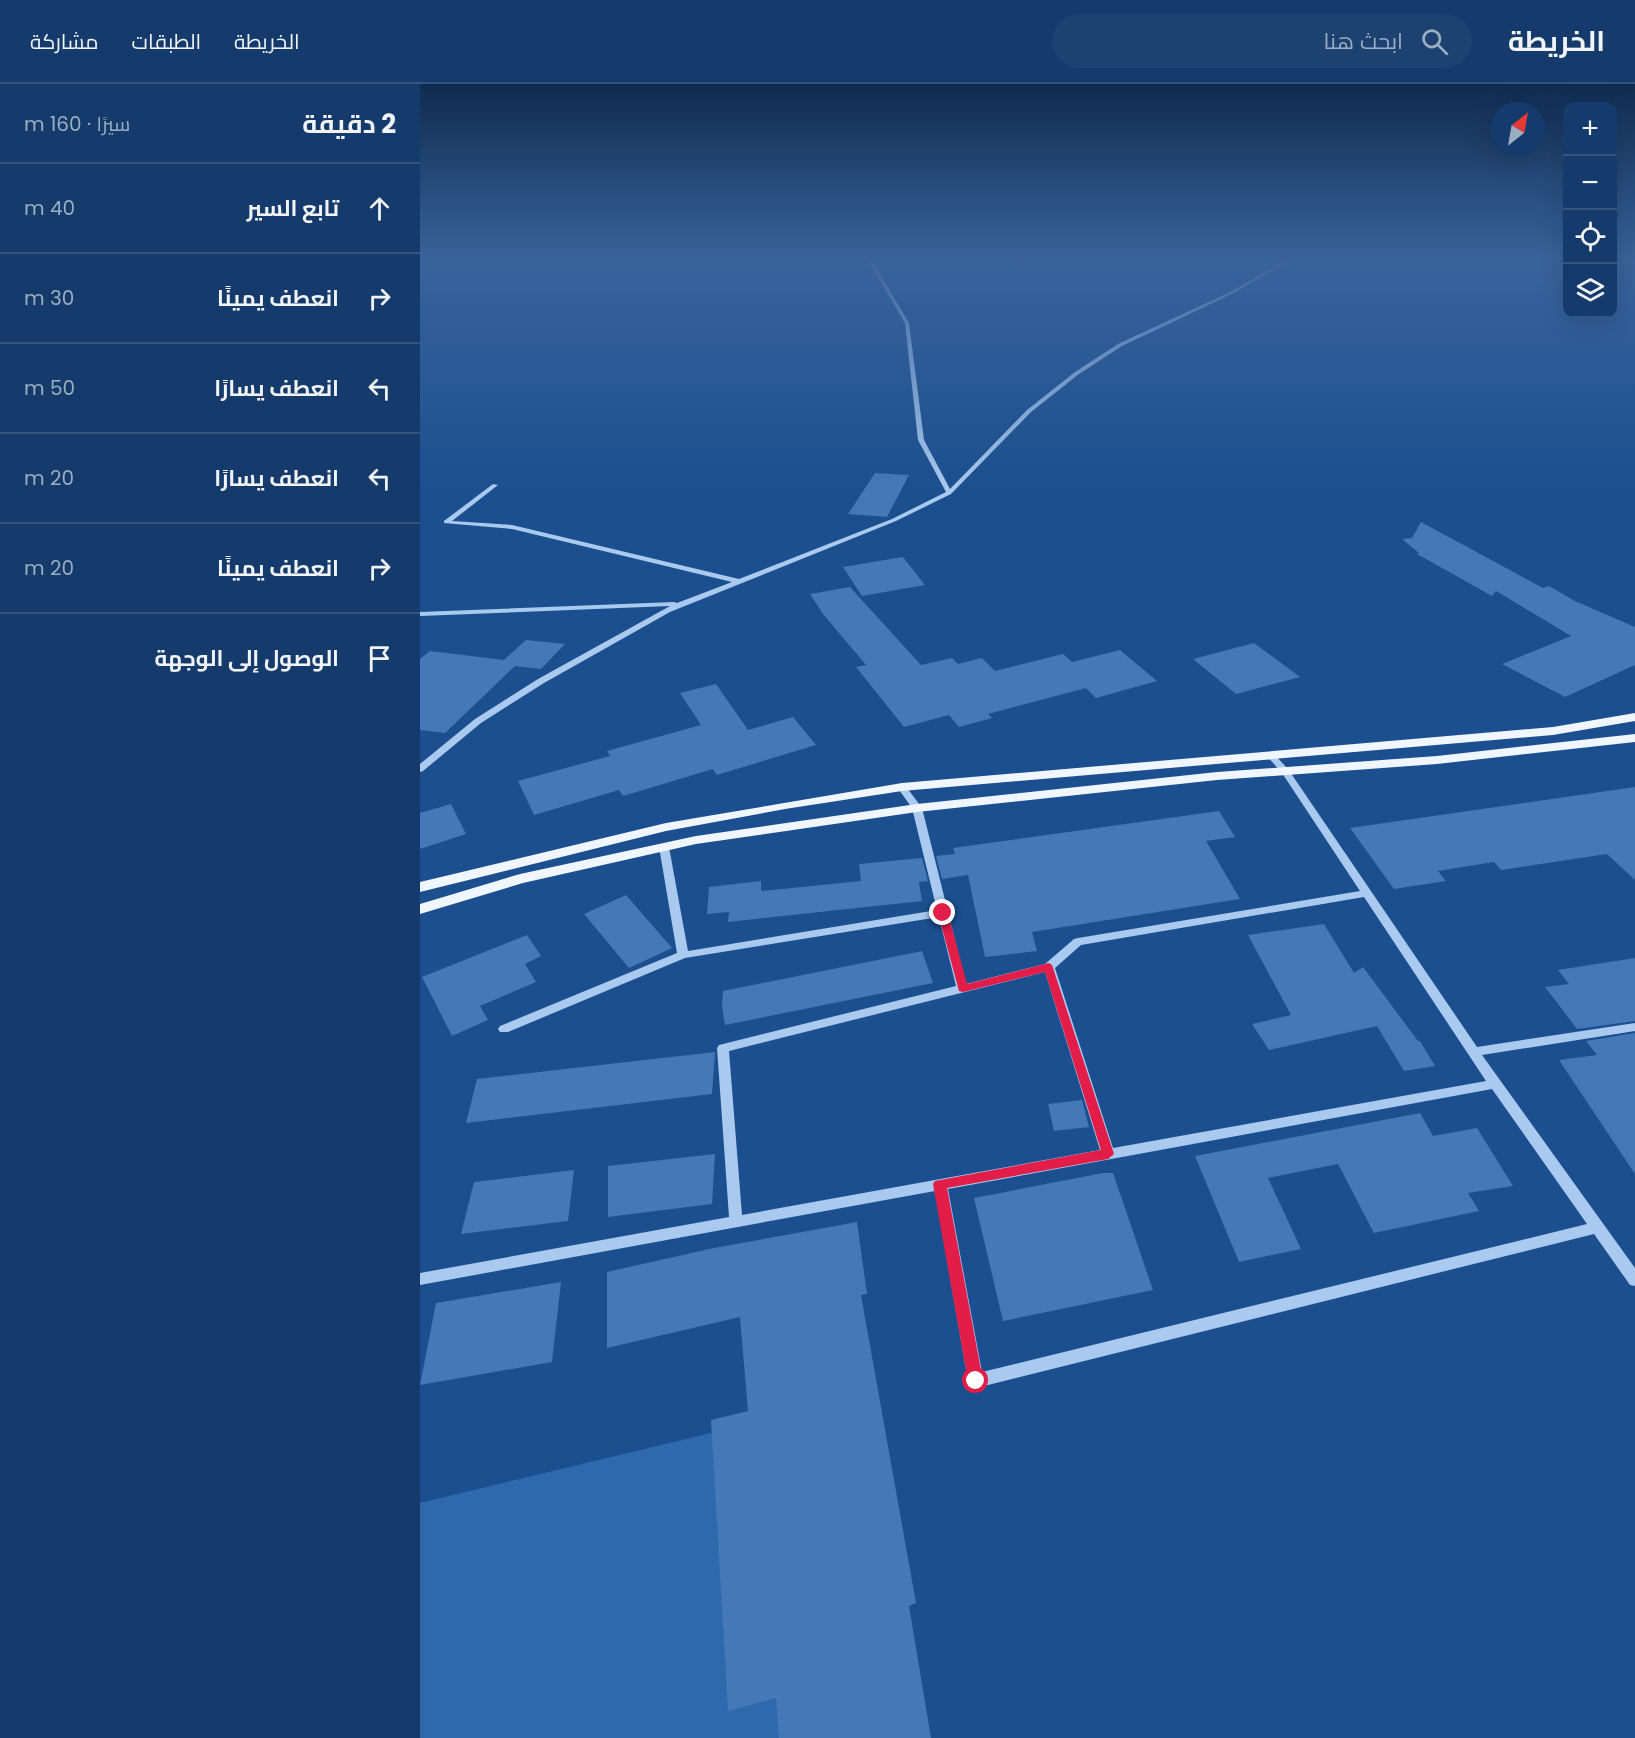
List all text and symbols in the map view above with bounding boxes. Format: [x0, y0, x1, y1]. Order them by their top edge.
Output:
search box [1052, 14, 1472, 68]
text: الخريطة [1508, 22, 1605, 61]
icon: search [1418, 25, 1451, 58]
text: ابحث هنا [1324, 26, 1403, 57]
text: مشاركة [30, 27, 99, 56]
text: الطبقات [132, 27, 201, 56]
text: الخريطة [234, 27, 300, 56]
north arrow [1491, 102, 1545, 156]
map controls [1563, 102, 1617, 318]
button: + [1563, 102, 1617, 156]
text: 2 دقيقة [302, 106, 396, 142]
text: سيرًا · 160 m [24, 110, 130, 138]
button: − [1563, 156, 1617, 210]
icon: ahead [363, 192, 396, 225]
text: تابع السير [247, 193, 339, 224]
text: 40 m [24, 194, 75, 222]
button: locate [1563, 210, 1617, 264]
button: layers [1563, 264, 1617, 318]
icon: right [363, 282, 396, 315]
text: انعطف يمينًا [217, 283, 339, 314]
text: 30 m [24, 284, 74, 312]
icon: left [363, 372, 396, 405]
text: انعطف يسارًا [214, 373, 339, 404]
text: 50 m [24, 374, 75, 402]
icon: left [363, 462, 396, 495]
text: انعطف يسارًا [214, 463, 339, 494]
text: 20 m [24, 464, 74, 492]
icon: right [363, 552, 396, 585]
text: انعطف يمينًا [217, 553, 339, 584]
text: 20 m [24, 554, 74, 582]
icon: arrive [363, 642, 396, 675]
text: الوصول إلى الوجهة [154, 643, 339, 674]
route end [929, 899, 955, 925]
route start [962, 1367, 988, 1393]

